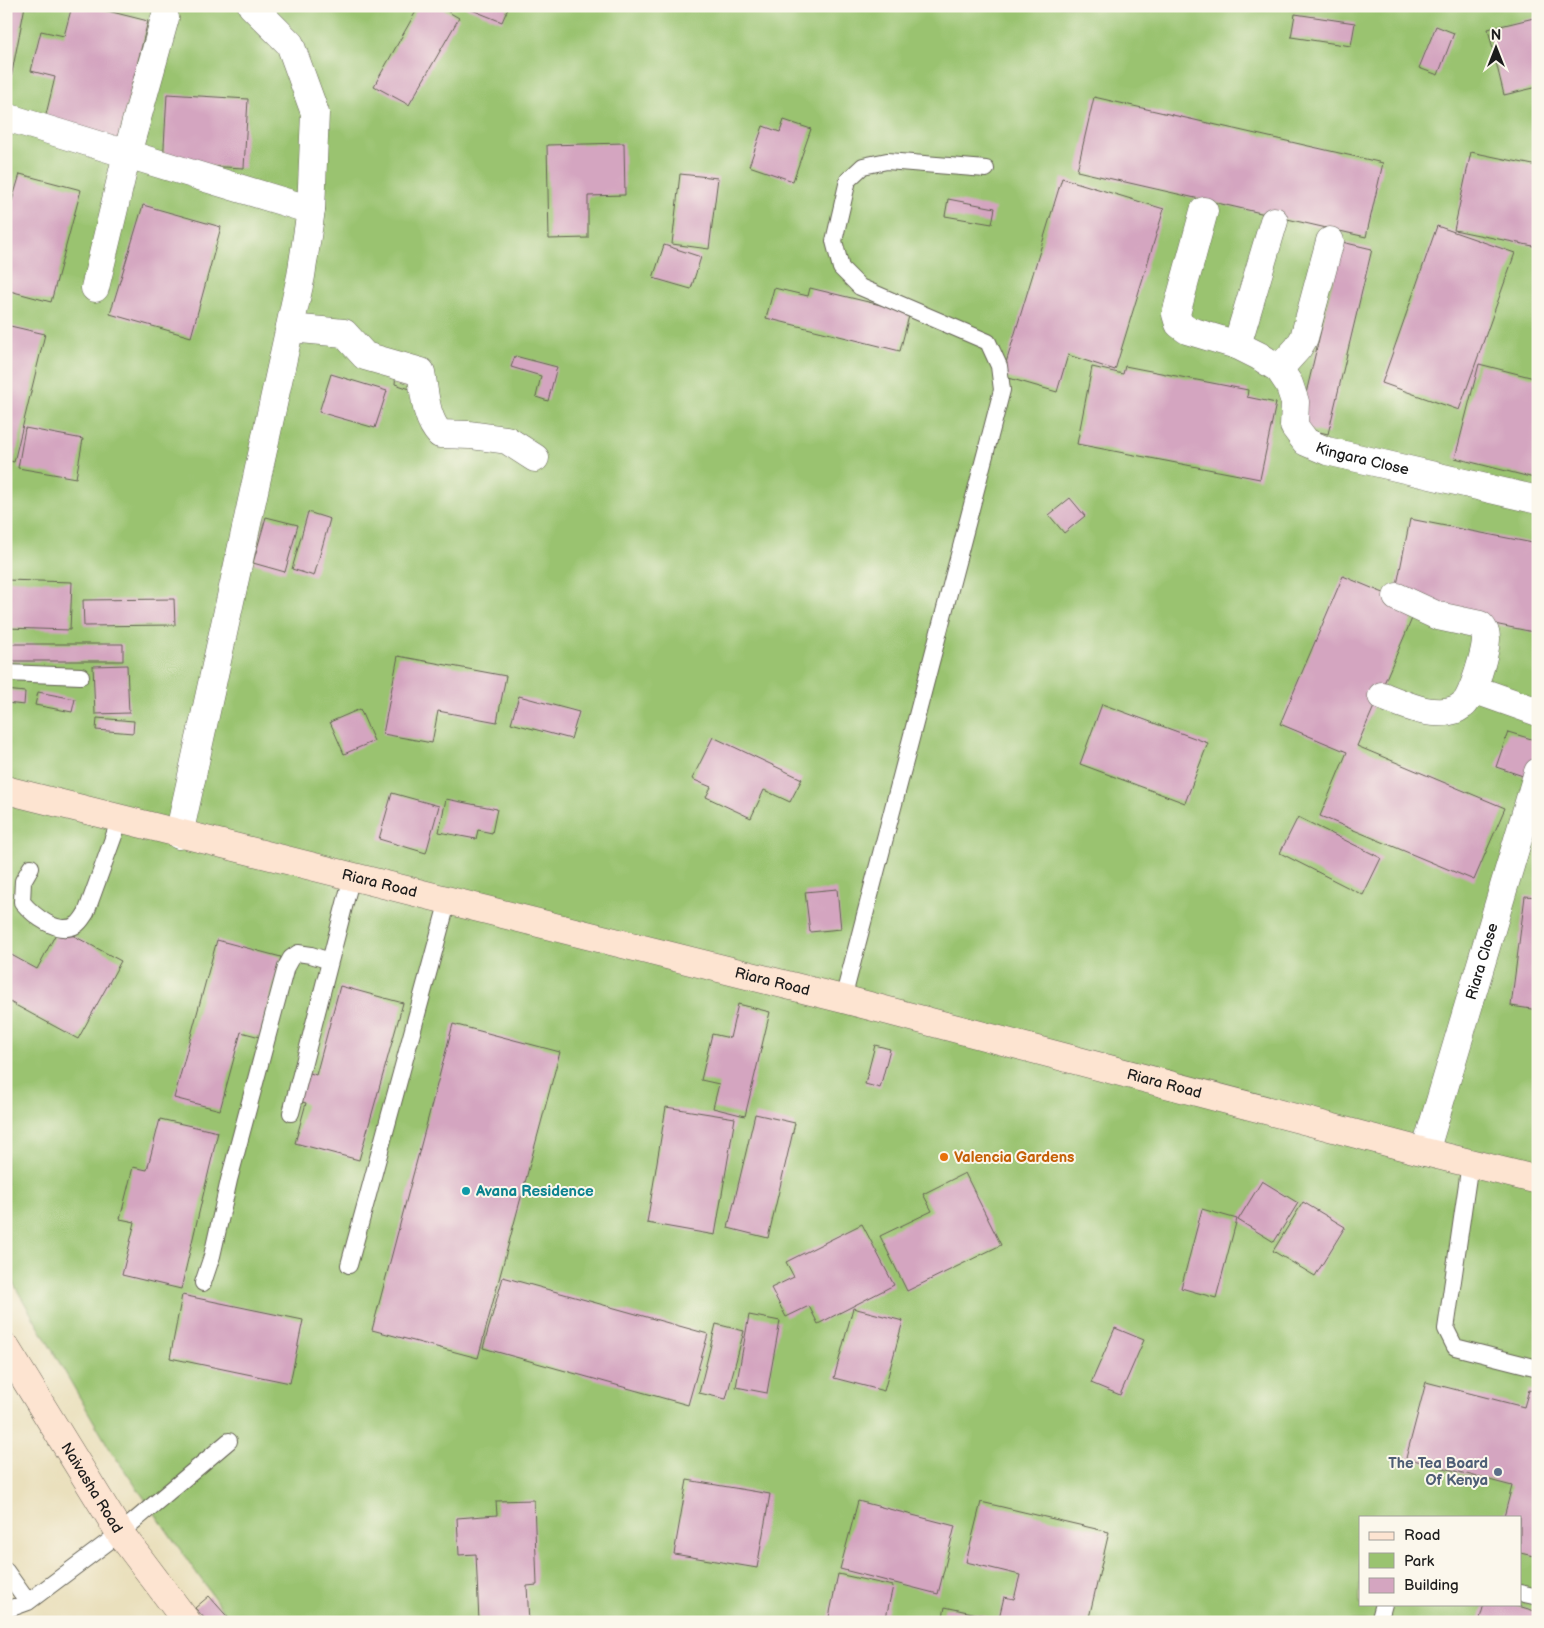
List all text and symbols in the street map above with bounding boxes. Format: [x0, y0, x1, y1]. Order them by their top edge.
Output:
north arrow [1472, 22, 1522, 72]
text: N [1491, 27, 1501, 44]
street label: Kingara Close [1313, 438, 1411, 480]
street label: Riara Road [340, 865, 419, 902]
street label: Riara Close [1462, 921, 1503, 1002]
street label: Riara Road [733, 963, 812, 1000]
street label: Riara Road [1125, 1065, 1204, 1103]
place label: Valencia Gardens [954, 1148, 1074, 1167]
marker: Valencia Gardens [938, 1151, 950, 1163]
place label: Avana Residence [475, 1182, 594, 1201]
marker: Avana Residence [460, 1185, 472, 1197]
street label: Naivasha Road [57, 1439, 127, 1537]
place label: The Tea Board Of Kenya [1388, 1454, 1488, 1490]
marker: The Tea Board Of Kenya [1492, 1466, 1504, 1478]
legend [1359, 1516, 1522, 1606]
text: Road [1404, 1526, 1440, 1545]
text: Park [1404, 1552, 1435, 1571]
text: Building [1404, 1576, 1459, 1595]

